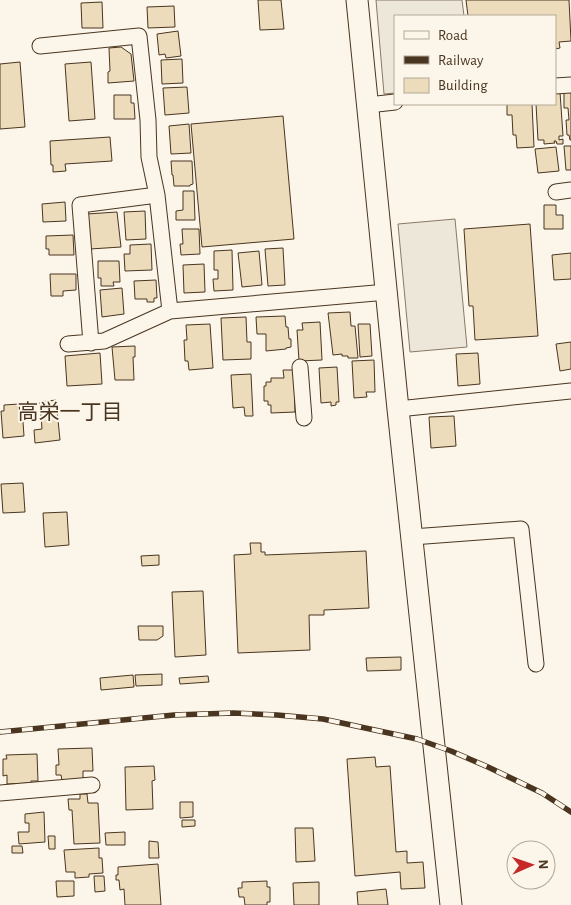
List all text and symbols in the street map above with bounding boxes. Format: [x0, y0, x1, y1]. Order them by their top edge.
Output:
legend [394, 15, 556, 105]
text: Road [438, 28, 468, 43]
text: Railway [438, 53, 484, 68]
text: Building [438, 78, 488, 93]
district label: 高栄一丁目 [18, 401, 123, 423]
north arrow [506, 840, 556, 890]
text: N [536, 859, 550, 870]

